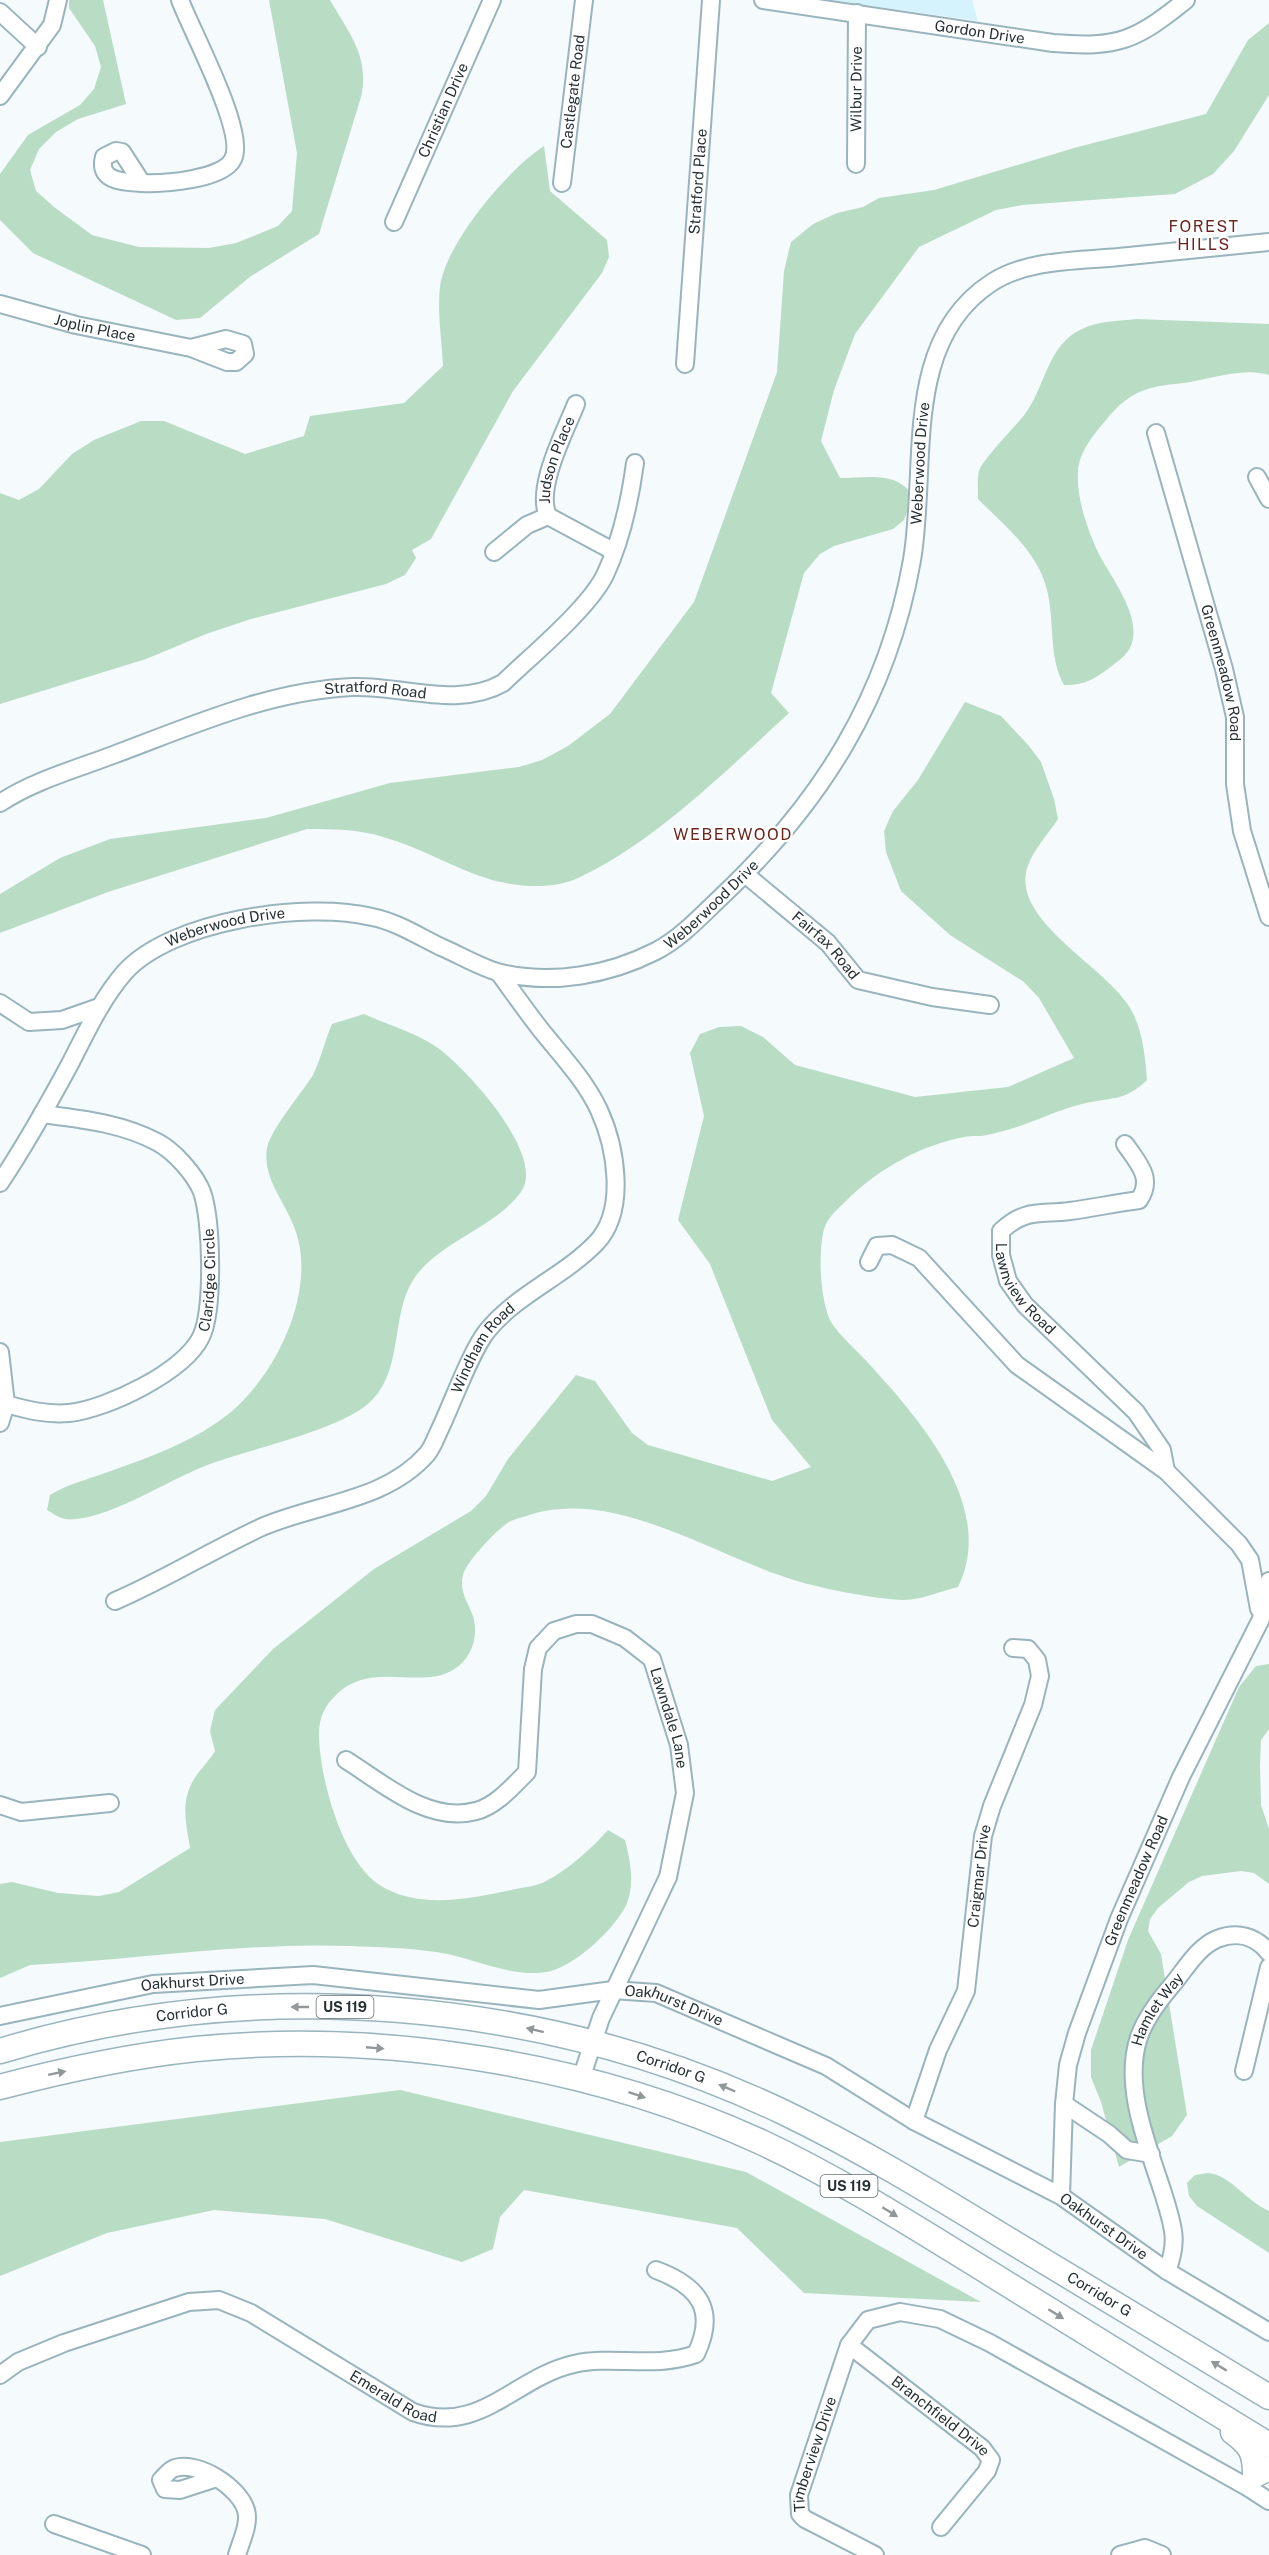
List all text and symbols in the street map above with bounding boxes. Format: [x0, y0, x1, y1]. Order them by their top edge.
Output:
street label: Gordon Drive [933, 17, 1026, 47]
street label: Castlegate Road [557, 34, 588, 150]
street label: Wilbur Drive [847, 46, 865, 132]
street label: Christian Drive [414, 60, 471, 160]
street label: Stratford Place [685, 128, 710, 235]
district label: FOREST HILLS [1168, 217, 1240, 254]
street label: Joplin Place [52, 310, 137, 345]
street label: Weberwood Drive [907, 401, 933, 525]
street label: Judson Place [536, 414, 578, 504]
street label: Greenmeadow Road [1198, 602, 1244, 741]
street label: Stratford Road [323, 678, 427, 702]
district label: WEBERWOOD [673, 825, 793, 844]
street label: Weberwood Drive [661, 856, 762, 952]
street label: Weberwood Drive [163, 904, 286, 950]
street label: Fairfax Road [789, 908, 863, 983]
street label: Claridge Circle [195, 1228, 218, 1334]
street label: Lawnview Road [992, 1243, 1059, 1338]
street label: Windham Road [448, 1299, 518, 1396]
street label: Lawndale Lane [647, 1665, 691, 1769]
street label: Greenmeadow Road [1101, 1813, 1171, 1948]
street label: Craigmar Drive [964, 1822, 994, 1928]
street label: Hamlet Way [1128, 1969, 1186, 2048]
street label: Oakhurst Drive [139, 1970, 245, 1994]
street label: Oakhurst Drive [624, 1982, 726, 2029]
road number: US 119 [316, 1996, 374, 2018]
street label: Corridor G [155, 2000, 228, 2025]
one-way arrow [290, 2002, 309, 2012]
one-way arrow [526, 2025, 544, 2035]
one-way arrow [366, 2043, 385, 2053]
street label: Corridor G [634, 2047, 708, 2086]
one-way arrow [47, 2068, 66, 2077]
one-way arrow [718, 2083, 736, 2093]
one-way arrow [628, 2091, 646, 2100]
road number: US 119 [820, 2175, 878, 2197]
street label: Oakhurst Drive [1057, 2189, 1151, 2263]
one-way arrow [882, 2206, 898, 2217]
street label: Corridor G [1064, 2268, 1135, 2320]
one-way arrow [1048, 2308, 1064, 2319]
one-way arrow [1211, 2361, 1227, 2372]
street label: Emerald Road [347, 2367, 438, 2425]
street label: Branchfield Drive [888, 2372, 994, 2459]
street label: Timberview Drive [789, 2394, 839, 2512]

